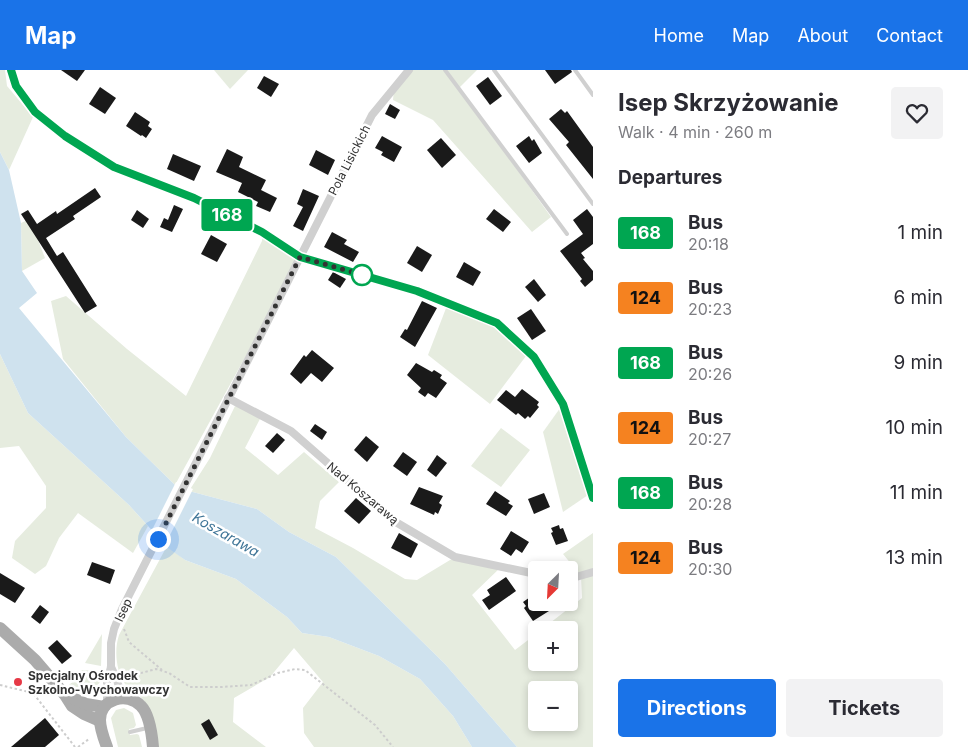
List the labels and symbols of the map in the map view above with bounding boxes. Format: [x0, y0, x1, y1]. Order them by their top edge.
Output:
street label: Pola Lisickich [325, 122, 373, 198]
line badge: 168 [198, 199, 256, 231]
unlabelled marker [351, 264, 373, 286]
street label: Nad Koszarawą [324, 459, 402, 527]
water label: Koszarawa [190, 508, 263, 560]
your location [146, 527, 171, 552]
north arrow [528, 561, 578, 611]
street label: Isep [111, 596, 135, 624]
place label: Specjalny Ośrodek Szkolno-Wychowawczy [28, 668, 170, 697]
marker: Specjalny Ośrodek Szkolno-Wychowawczy [12, 676, 24, 688]

